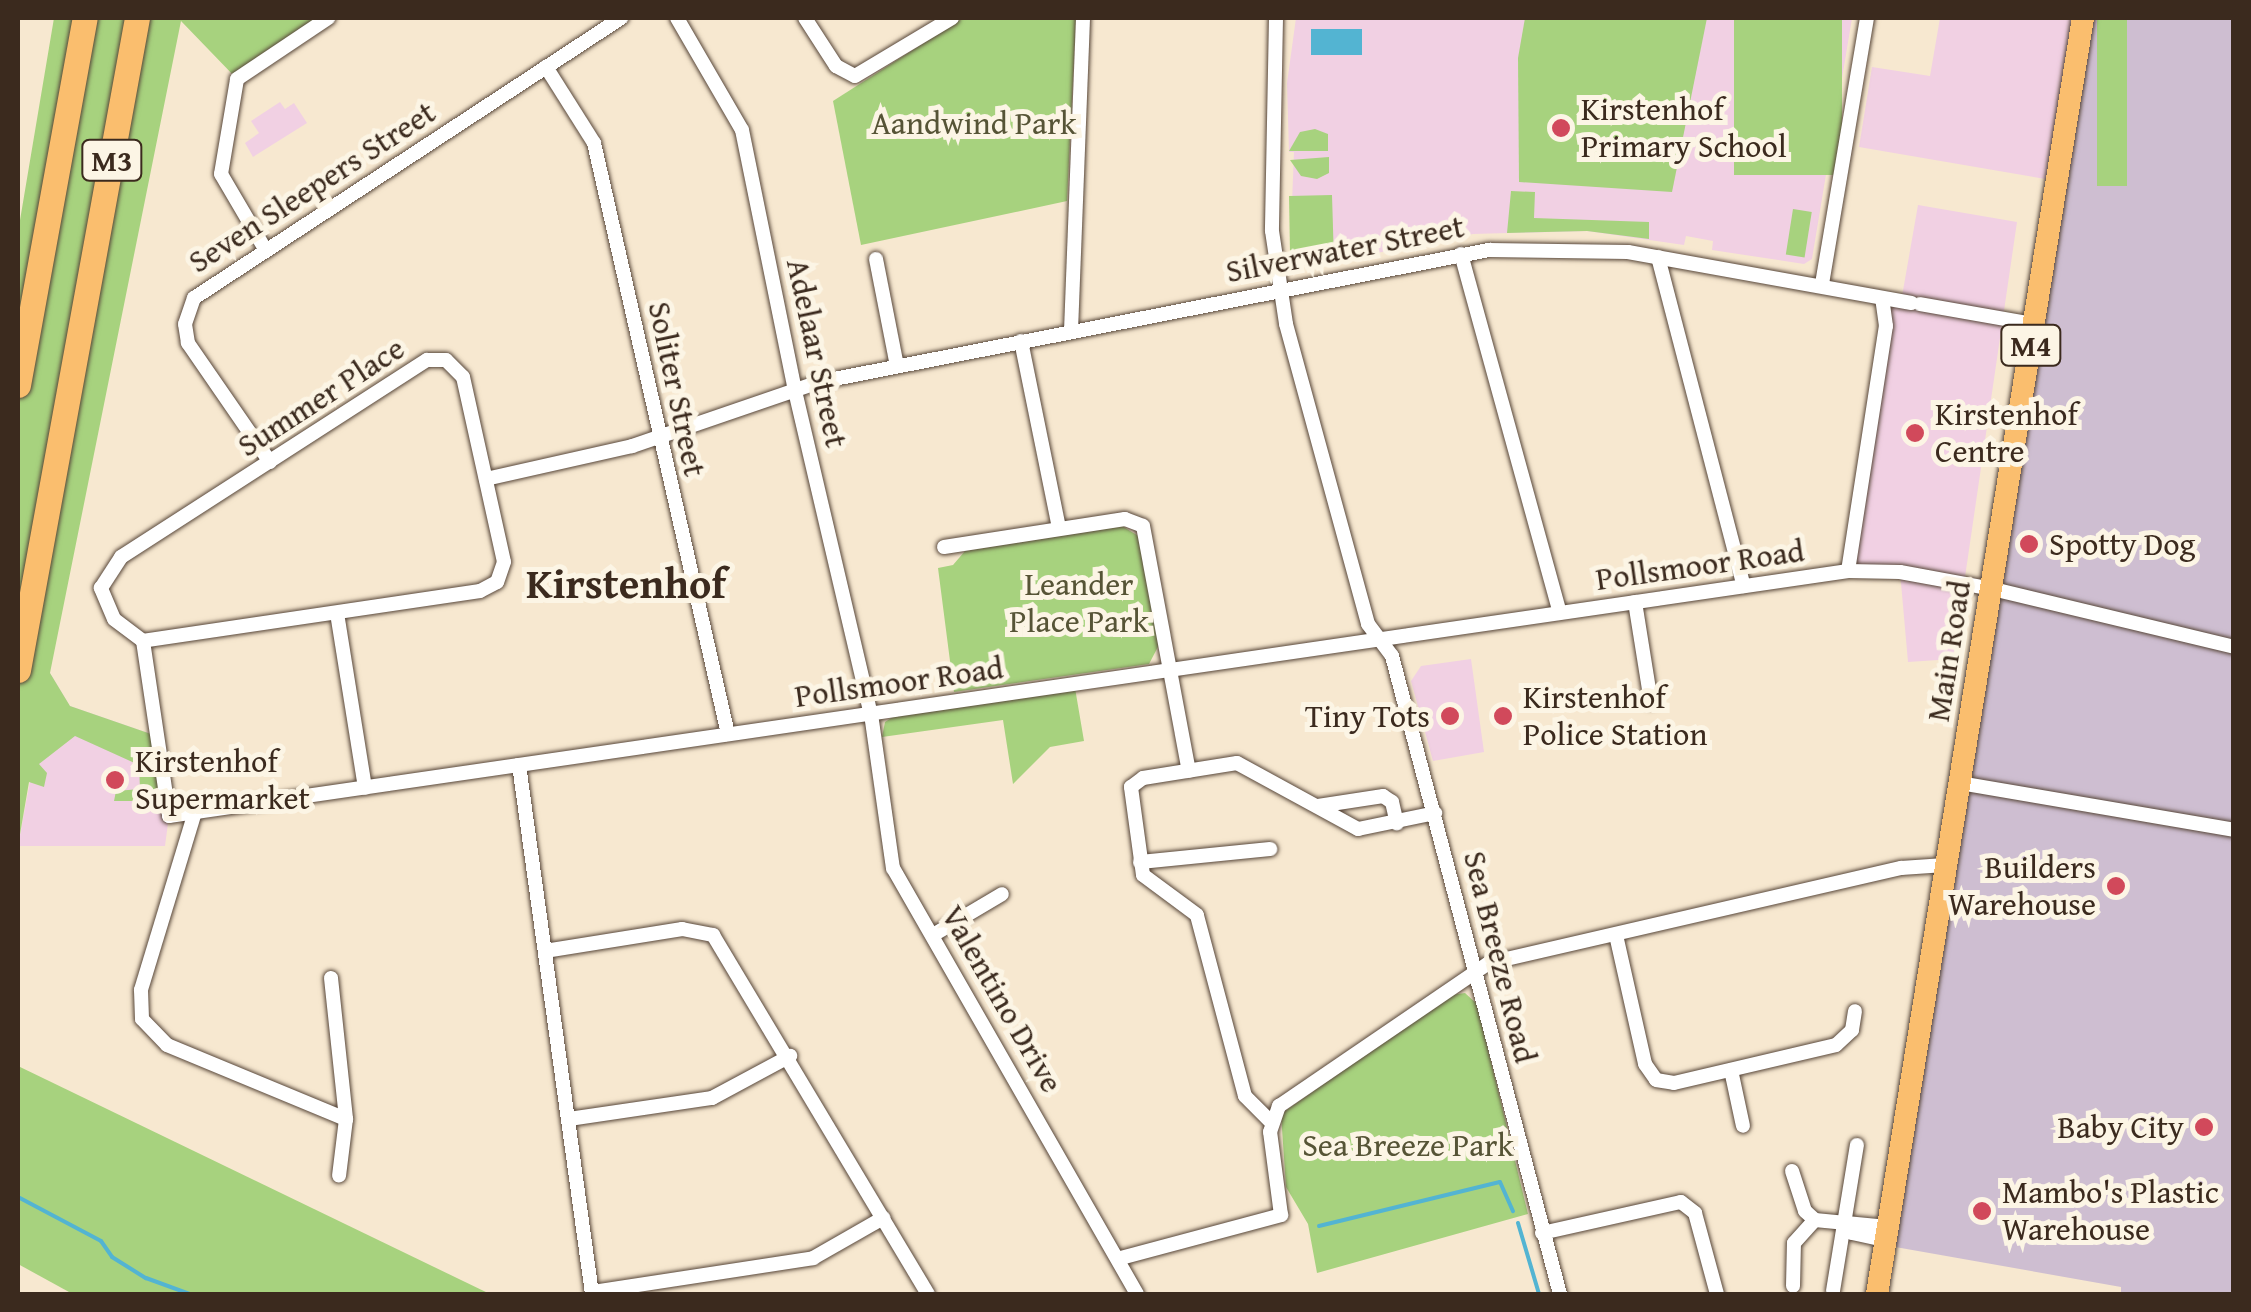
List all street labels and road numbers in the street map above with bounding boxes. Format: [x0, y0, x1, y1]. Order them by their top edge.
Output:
street label: Seven Sleepers Street [181, 93, 443, 281]
road number: M3 [80, 135, 144, 185]
street label: Silverwater Street [1223, 207, 1467, 291]
street label: Adelaar Street [778, 255, 856, 451]
street label: Soliter Street [640, 298, 714, 480]
road number: M4 [1998, 320, 2064, 370]
street label: Summer Place [230, 329, 412, 465]
street label: Pollsmoor Road [1593, 531, 1807, 599]
street label: Main Road [1919, 578, 1979, 724]
street label: Pollsmoor Road [792, 648, 1006, 716]
street label: Sea Breeze Road [1455, 847, 1545, 1067]
street label: Valentino Drive [933, 899, 1071, 1099]

